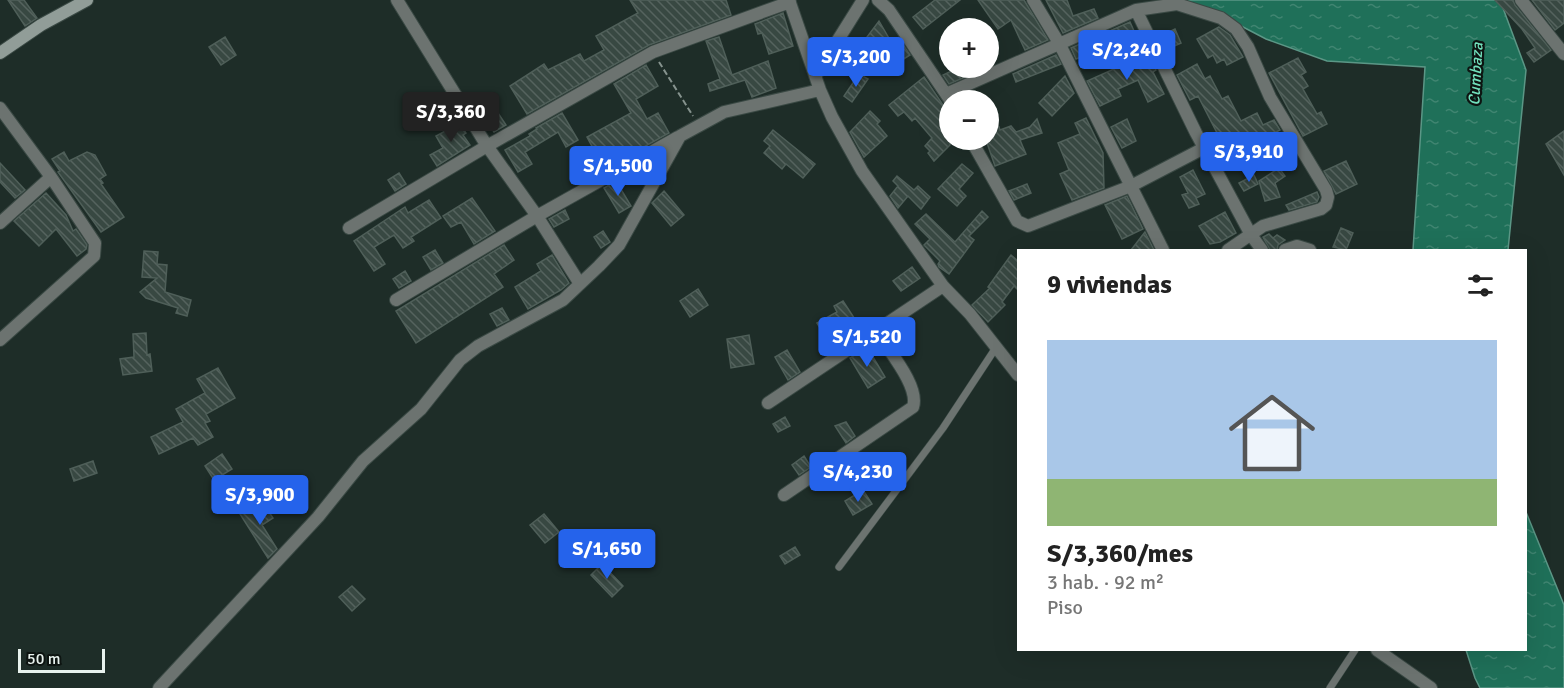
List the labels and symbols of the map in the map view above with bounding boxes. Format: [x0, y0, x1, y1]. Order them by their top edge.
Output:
pin: S/2,240 [1072, 30, 1182, 81]
pin: S/3,200 [801, 37, 911, 88]
water label: Cumbaza [1464, 41, 1488, 106]
pin: S/3,360 [396, 92, 506, 143]
pin: S/3,910 [1194, 132, 1304, 183]
pin: S/1,500 [563, 146, 673, 197]
pin: S/1,520 [812, 317, 922, 368]
pin: S/4,230 [803, 452, 913, 503]
pin: S/3,900 [205, 475, 315, 526]
pin: S/1,650 [552, 529, 662, 580]
scale bar [18, 646, 105, 674]

